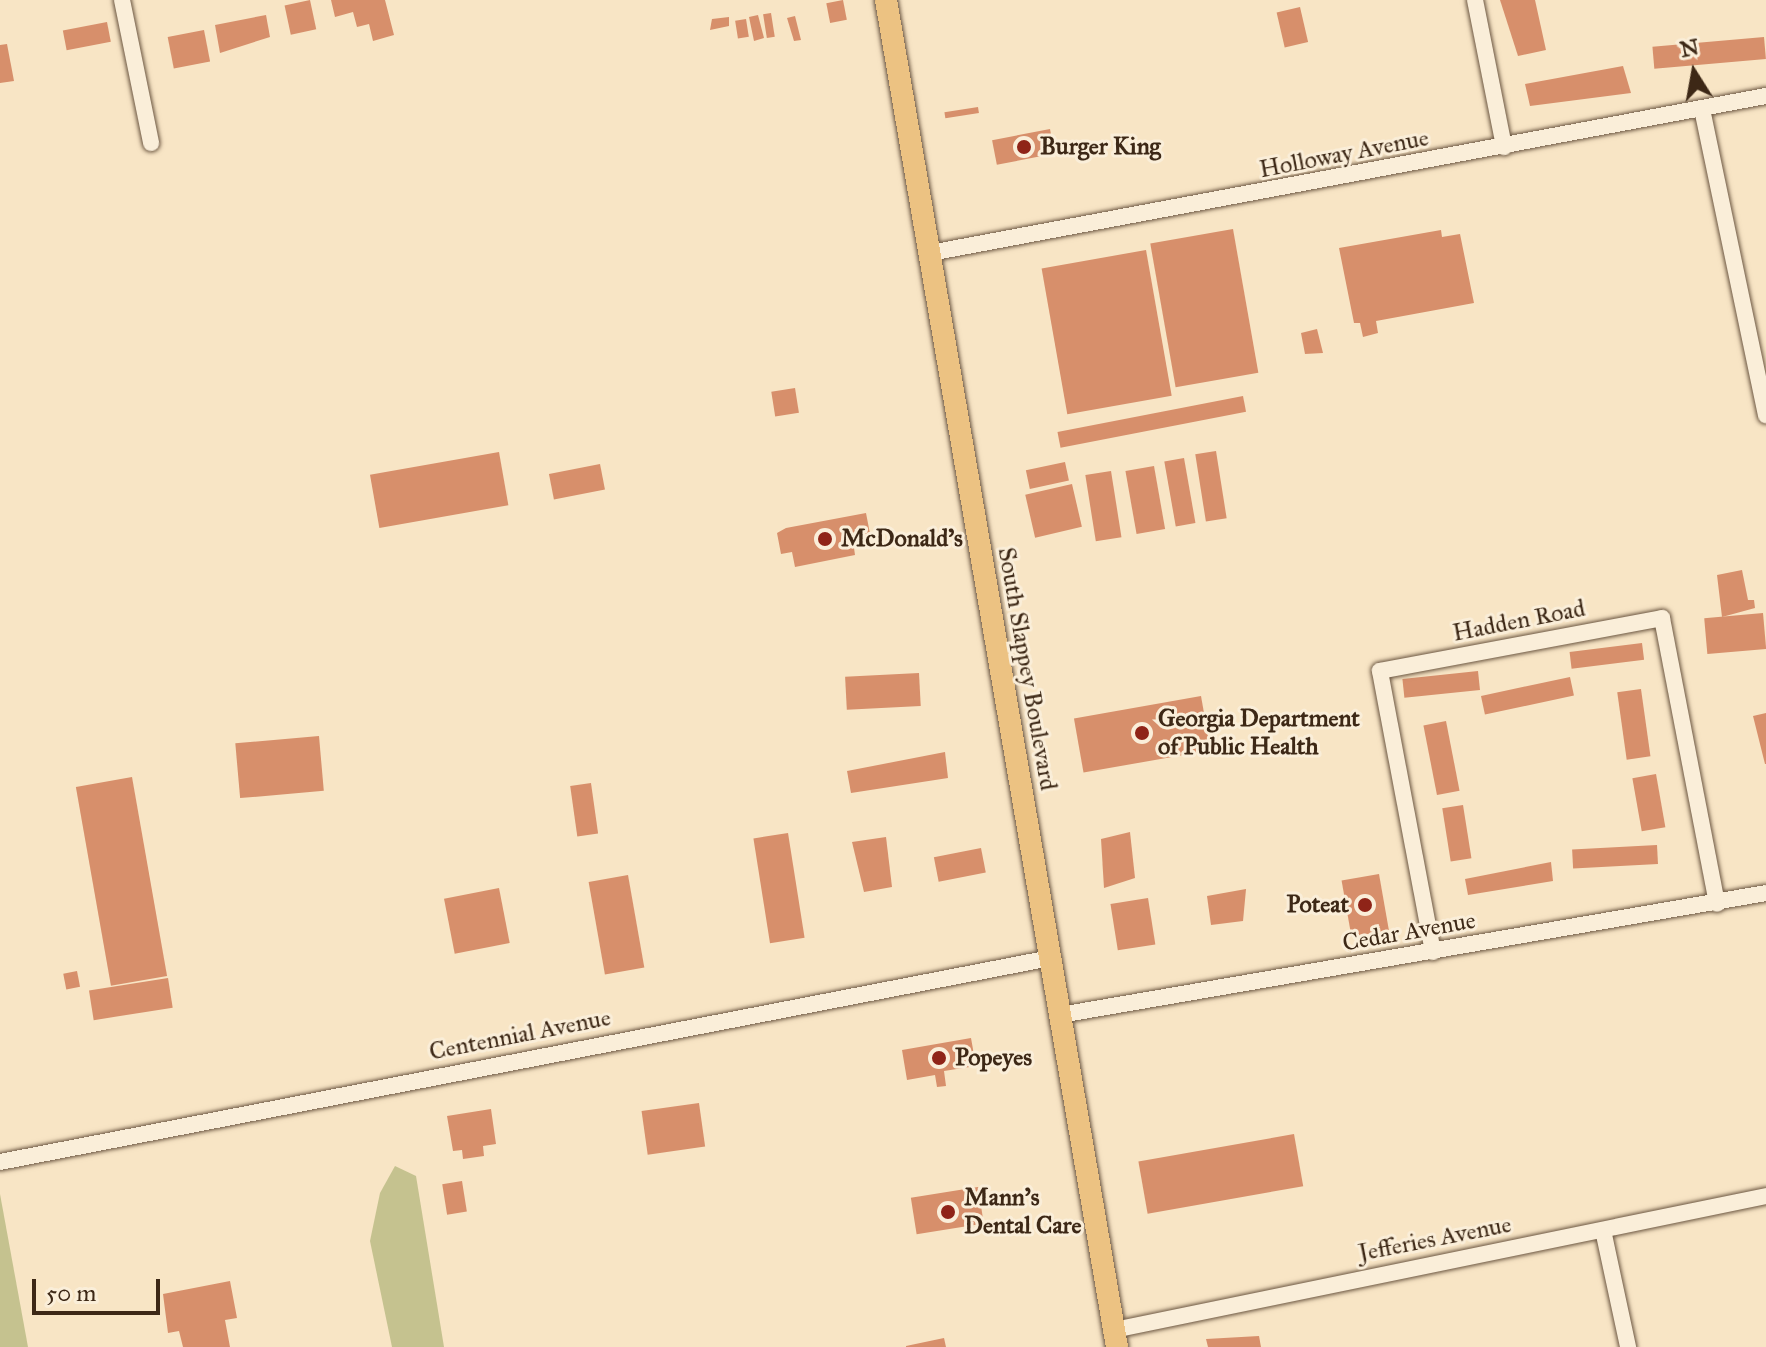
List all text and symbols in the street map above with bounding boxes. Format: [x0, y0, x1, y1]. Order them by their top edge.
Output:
north arrow [1654, 32, 1734, 112]
text: N [1678, 33, 1701, 63]
street label: Holloway Avenue [1257, 123, 1431, 185]
place label: Burger King [1040, 133, 1161, 161]
marker: Burger King [1015, 138, 1033, 156]
place label: McDonald's [841, 525, 963, 553]
marker: McDonald's [816, 530, 834, 548]
street label: South Slappey Boulevard [991, 545, 1063, 793]
street label: Hadden Road [1450, 594, 1588, 648]
place label: Georgia Department of Public Health [1158, 705, 1360, 761]
marker: Georgia Department of Public Health [1133, 724, 1151, 742]
place label: Poteat [1286, 891, 1349, 919]
marker: Poteat [1356, 896, 1374, 914]
street label: Cedar Avenue [1340, 906, 1478, 958]
street label: Centennial Avenue [427, 1003, 613, 1067]
place label: Popeyes [955, 1044, 1032, 1072]
marker: Popeyes [930, 1049, 948, 1067]
place label: Mann's Dental Care [964, 1184, 1081, 1240]
marker: Mann's Dental Care [939, 1203, 957, 1221]
street label: Jefferies Avenue [1356, 1210, 1514, 1268]
scale bar [36, 1263, 164, 1313]
text: 50 m [46, 1278, 96, 1308]

